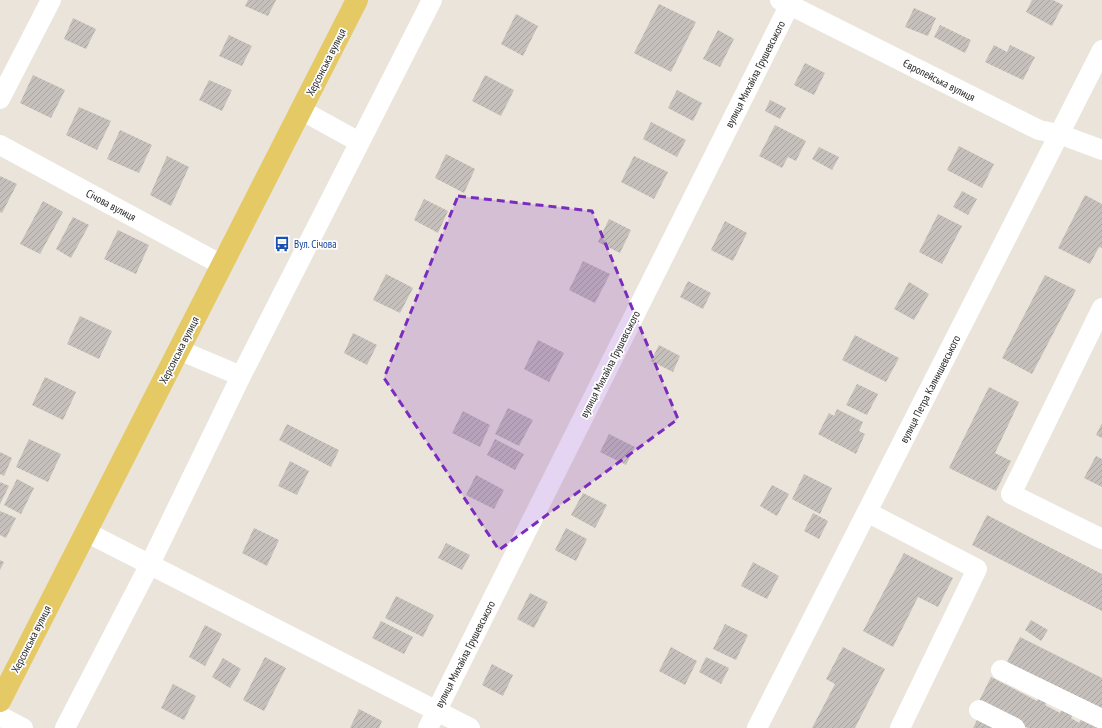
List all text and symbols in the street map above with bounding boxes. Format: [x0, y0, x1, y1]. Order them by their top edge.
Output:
street label: вулиця Михайла Грушевського [722, 18, 788, 130]
street label: Херсонська вулиця [303, 26, 349, 98]
street label: Європейська вулиця [901, 56, 977, 104]
street label: Січова вулиця [84, 186, 138, 224]
bus stop icon: Вул. Січова [273, 235, 291, 253]
place label: Вул. Січова [294, 237, 337, 251]
street label: вулиця Михайла Грушевського [577, 308, 643, 420]
street label: Херсонська вулиця [156, 314, 202, 386]
street label: вулиця Петра Калнишевського [897, 333, 963, 445]
street label: вулиця Михайла Грушевського [432, 598, 498, 710]
street label: Херсонська вулиця [8, 603, 54, 675]

